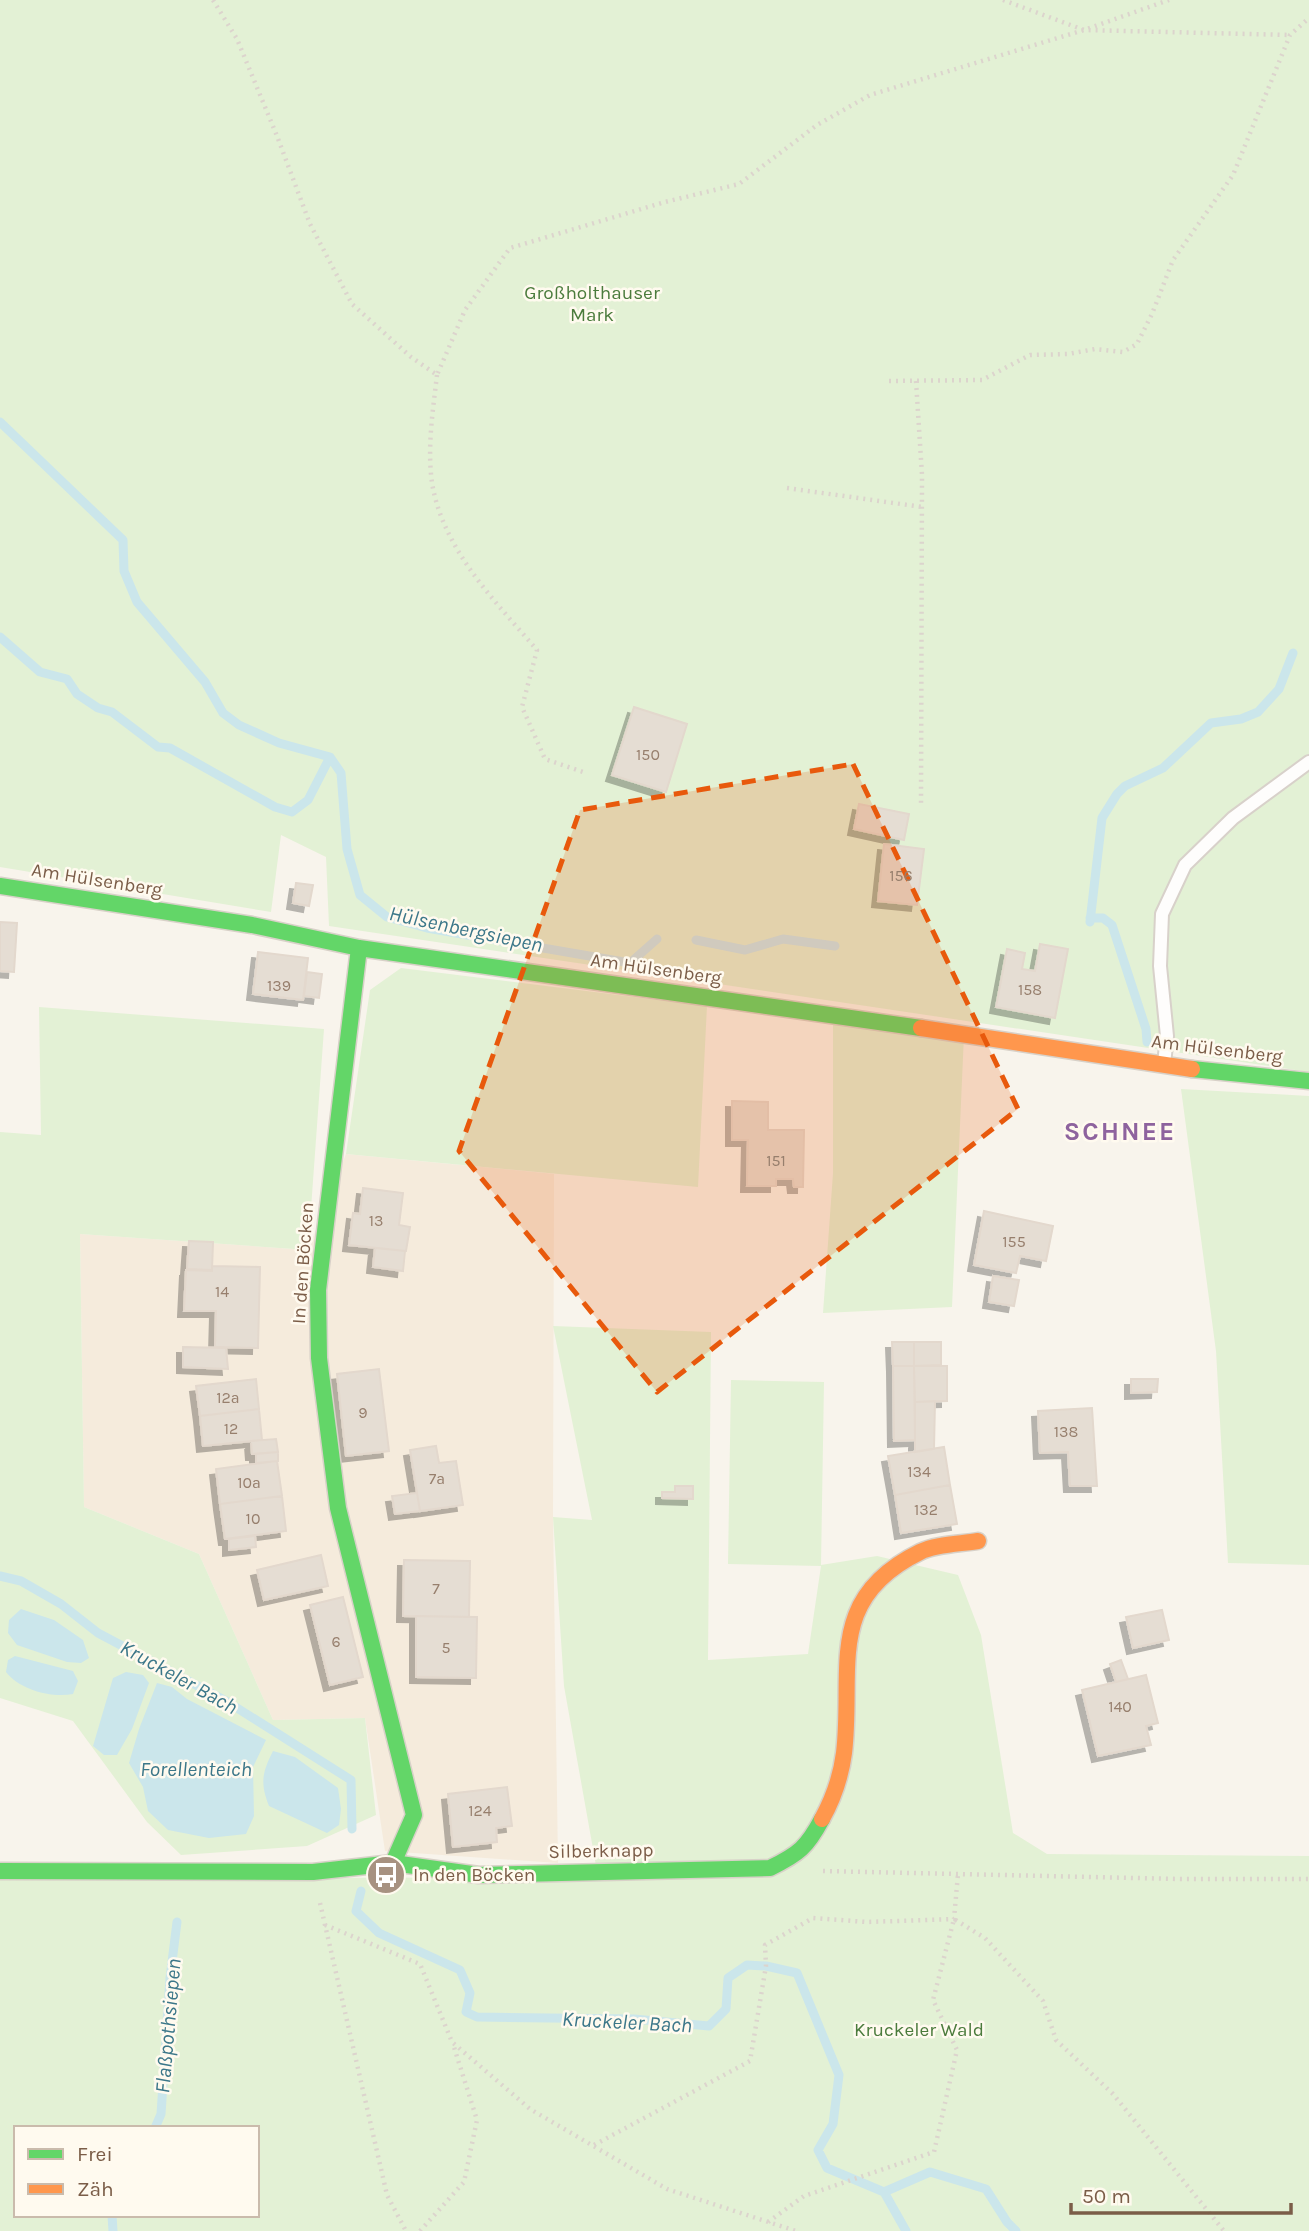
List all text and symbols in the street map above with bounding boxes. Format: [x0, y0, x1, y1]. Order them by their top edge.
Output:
park label: Großholthauser Mark [524, 282, 660, 326]
house number: 150 [636, 745, 660, 764]
street label: Am Hülsenberg [30, 859, 164, 901]
house number: 156 [889, 866, 913, 885]
water label: Hülsenbergsiepen [387, 901, 545, 957]
street label: Am Hülsenberg [589, 949, 723, 989]
house number: 139 [267, 976, 291, 995]
house number: 158 [1018, 980, 1042, 999]
street label: Am Hülsenberg [1150, 1030, 1284, 1068]
district label: SCHNEE [1064, 1116, 1176, 1147]
house number: 151 [766, 1151, 786, 1170]
street label: In den Böcken [288, 1201, 318, 1325]
house number: 13 [369, 1211, 383, 1230]
house number: 155 [1002, 1232, 1026, 1251]
house number: 14 [215, 1282, 229, 1301]
house number: 12a [216, 1388, 240, 1407]
house number: 9 [358, 1403, 368, 1422]
house number: 12 [224, 1419, 238, 1438]
house number: 138 [1054, 1422, 1078, 1441]
house number: 134 [907, 1462, 931, 1481]
house number: 7a [429, 1469, 445, 1488]
house number: 10a [237, 1473, 261, 1492]
house number: 132 [914, 1500, 938, 1519]
house number: 10 [246, 1509, 260, 1528]
house number: 7 [432, 1579, 440, 1598]
house number: 6 [331, 1632, 341, 1651]
water label: Kruckeler Bach [116, 1635, 242, 1719]
house number: 5 [441, 1638, 451, 1657]
house number: 140 [1108, 1697, 1132, 1716]
water label: Forellenteich [140, 1757, 252, 1781]
house number: 124 [468, 1801, 492, 1820]
street label: Silberknapp [548, 1839, 654, 1863]
bus stop icon: In den Böcken [365, 1854, 407, 1896]
place label: In den Böcken [413, 1864, 535, 1886]
water label: Flaßpothsiepen [150, 1958, 186, 2094]
water label: Kruckeler Bach [561, 2007, 693, 2037]
park label: Kruckeler Wald [854, 2019, 984, 2041]
legend [14, 2126, 259, 2217]
text: Frei [77, 2142, 113, 2166]
scale bar [1071, 2172, 1292, 2216]
text: Zäh [77, 2177, 114, 2201]
text: 50 m [1082, 2184, 1131, 2208]

